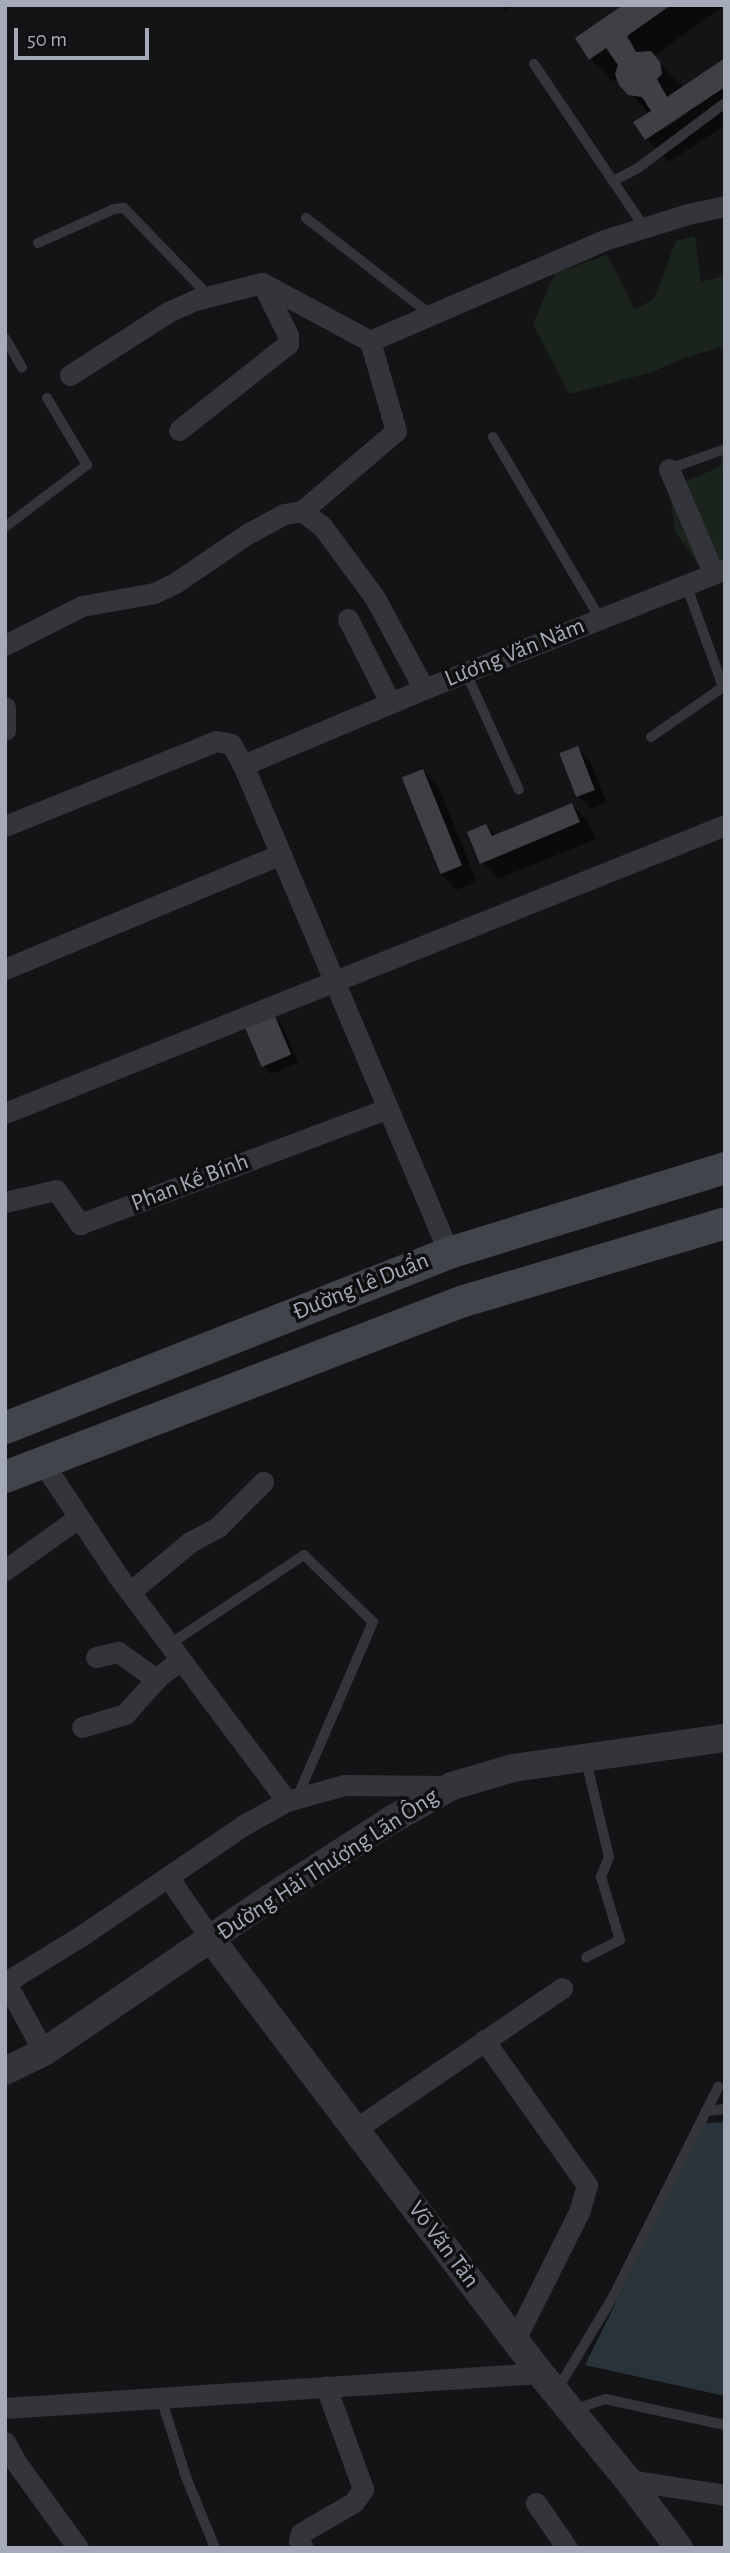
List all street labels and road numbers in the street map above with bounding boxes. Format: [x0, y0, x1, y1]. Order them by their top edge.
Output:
street label: Lương Văn Năm [441, 612, 589, 694]
street label: Phan Kế Bính [127, 1147, 253, 1219]
street label: Đường Lê Duẩn [289, 1247, 433, 1327]
street label: Đường Hải Thượng Lãn Ông [212, 1783, 444, 1947]
street label: Võ Văn Tần [401, 2196, 485, 2294]

